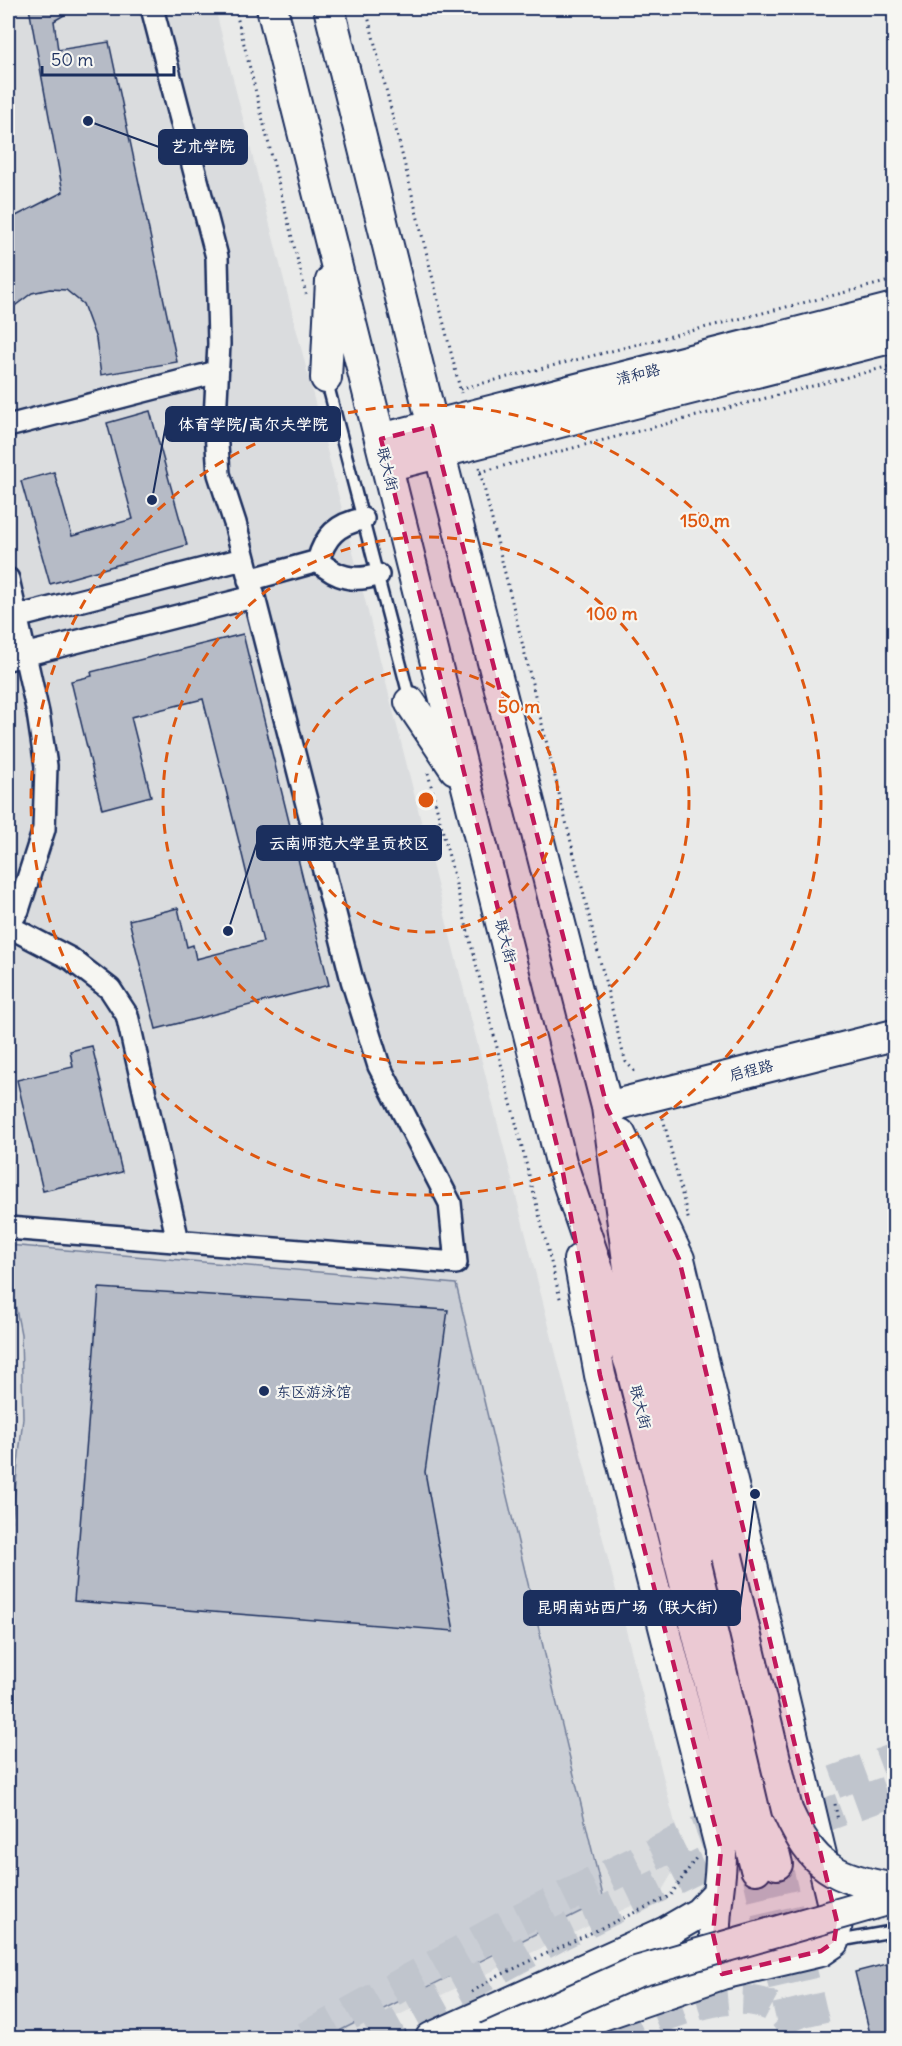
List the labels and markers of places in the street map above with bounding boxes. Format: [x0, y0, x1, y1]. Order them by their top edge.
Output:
callout: 艺术学院 [159, 130, 247, 164]
callout: 体育学院/高尔夫学院 [166, 407, 340, 441]
centre of rings [416, 790, 436, 810]
callout: 云南师范大学呈贡校区 [257, 826, 441, 860]
place label: 东区游泳馆 [276, 1382, 351, 1401]
marker: 东区游泳馆 [257, 1384, 271, 1398]
callout: 昆明南站西广场（联大街） [524, 1591, 740, 1625]

